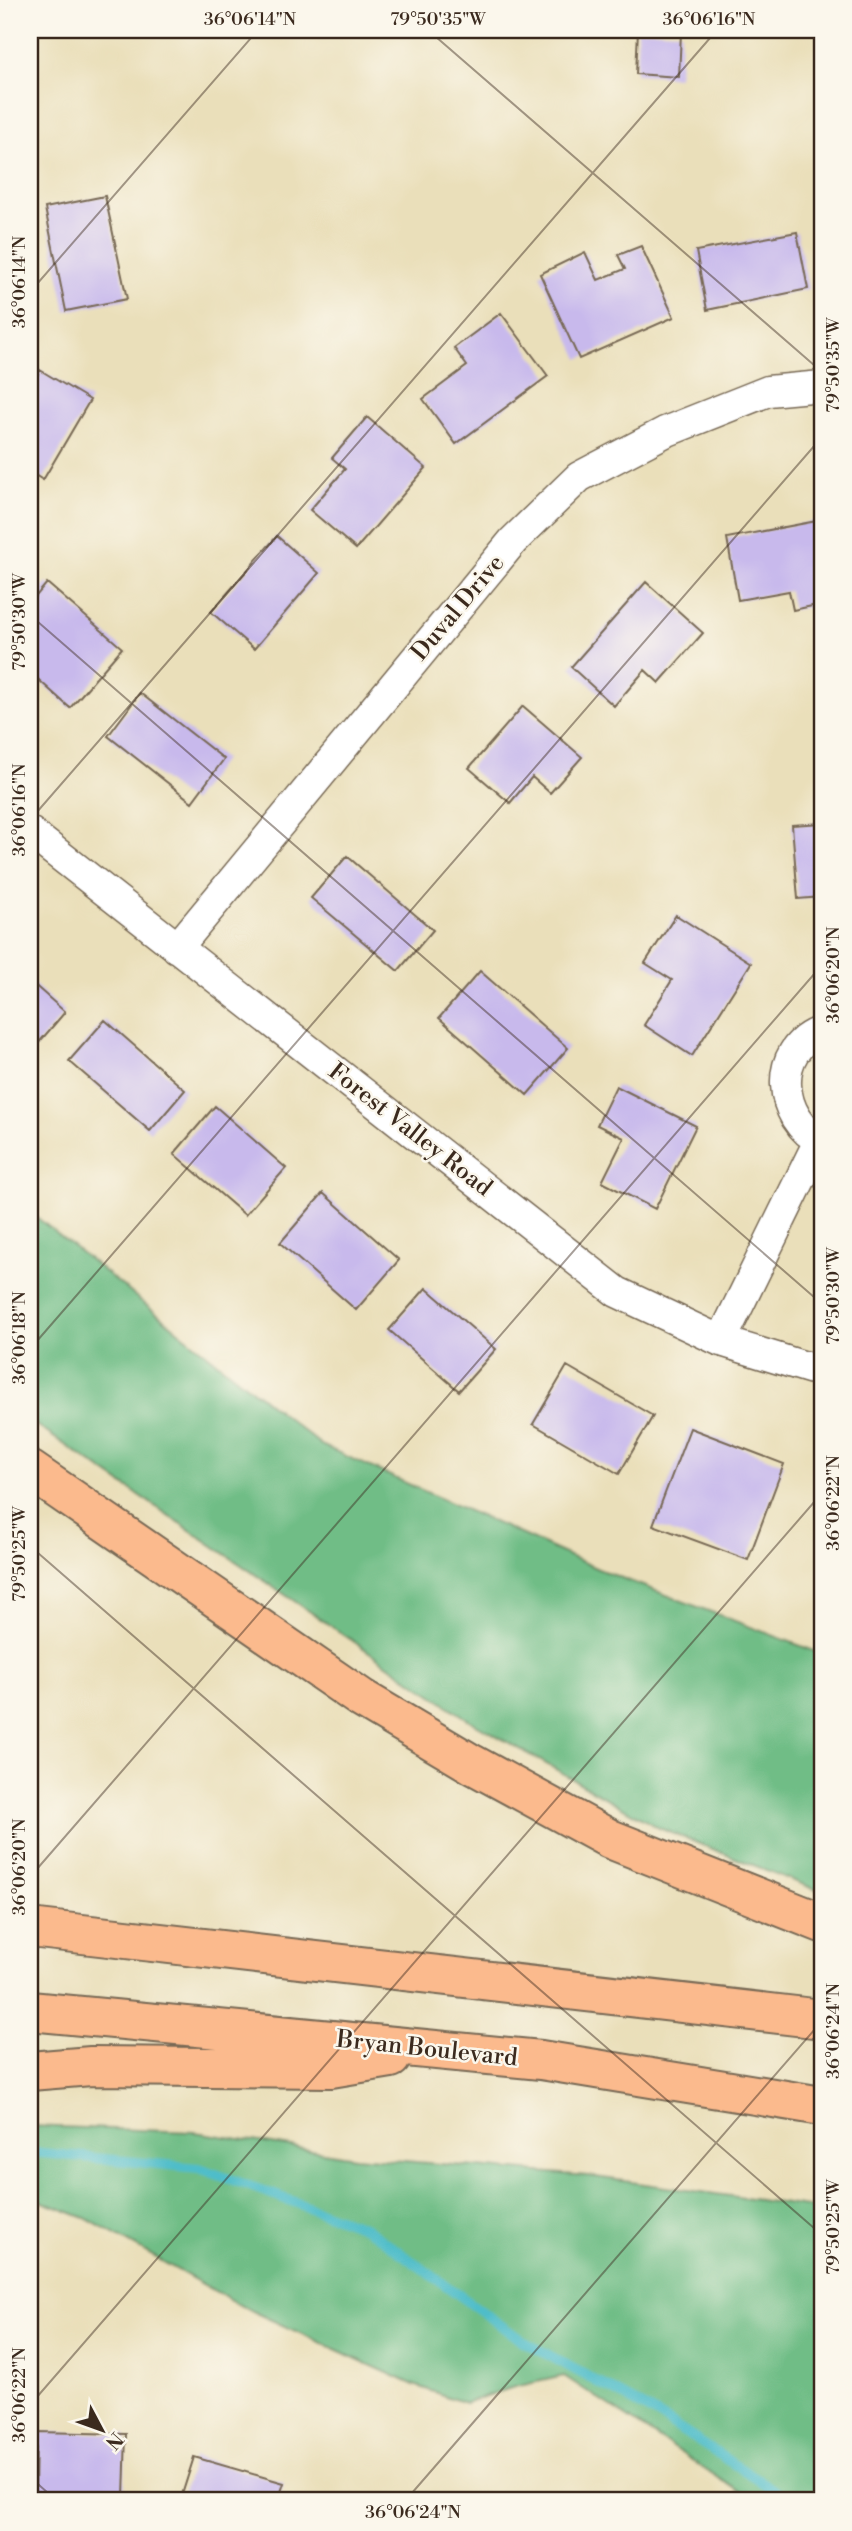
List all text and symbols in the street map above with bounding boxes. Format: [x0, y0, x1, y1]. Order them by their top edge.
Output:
text: 36°06'14"N [204, 8, 297, 31]
text: 79°50'35"W [390, 8, 486, 31]
text: 36°06'16"N [663, 8, 756, 31]
text: 36°06'14"N [8, 235, 31, 328]
text: 79°50'35"W [822, 317, 845, 413]
street label: Duval Drive [405, 549, 511, 667]
text: 79°50'30"W [8, 573, 31, 671]
text: 36°06'16"N [8, 763, 31, 856]
text: 36°06'20"N [822, 926, 845, 1023]
street label: Forest Valley Road [322, 1057, 498, 1204]
text: 79°50'30"W [822, 1247, 845, 1345]
text: 36°06'18"N [8, 1291, 31, 1385]
text: 36°06'22"N [822, 1455, 845, 1551]
text: 79°50'25"W [8, 1505, 31, 1602]
text: 36°06'20"N [8, 1818, 31, 1915]
text: 36°06'24"N [822, 1982, 845, 2079]
street label: Bryan Boulevard [334, 2024, 519, 2073]
text: 79°50'25"W [822, 2178, 845, 2275]
text: 36°06'22"N [8, 2347, 31, 2443]
north arrow [66, 2394, 136, 2464]
text: N [100, 2427, 128, 2454]
text: 36°06'24"N [365, 2501, 462, 2524]

